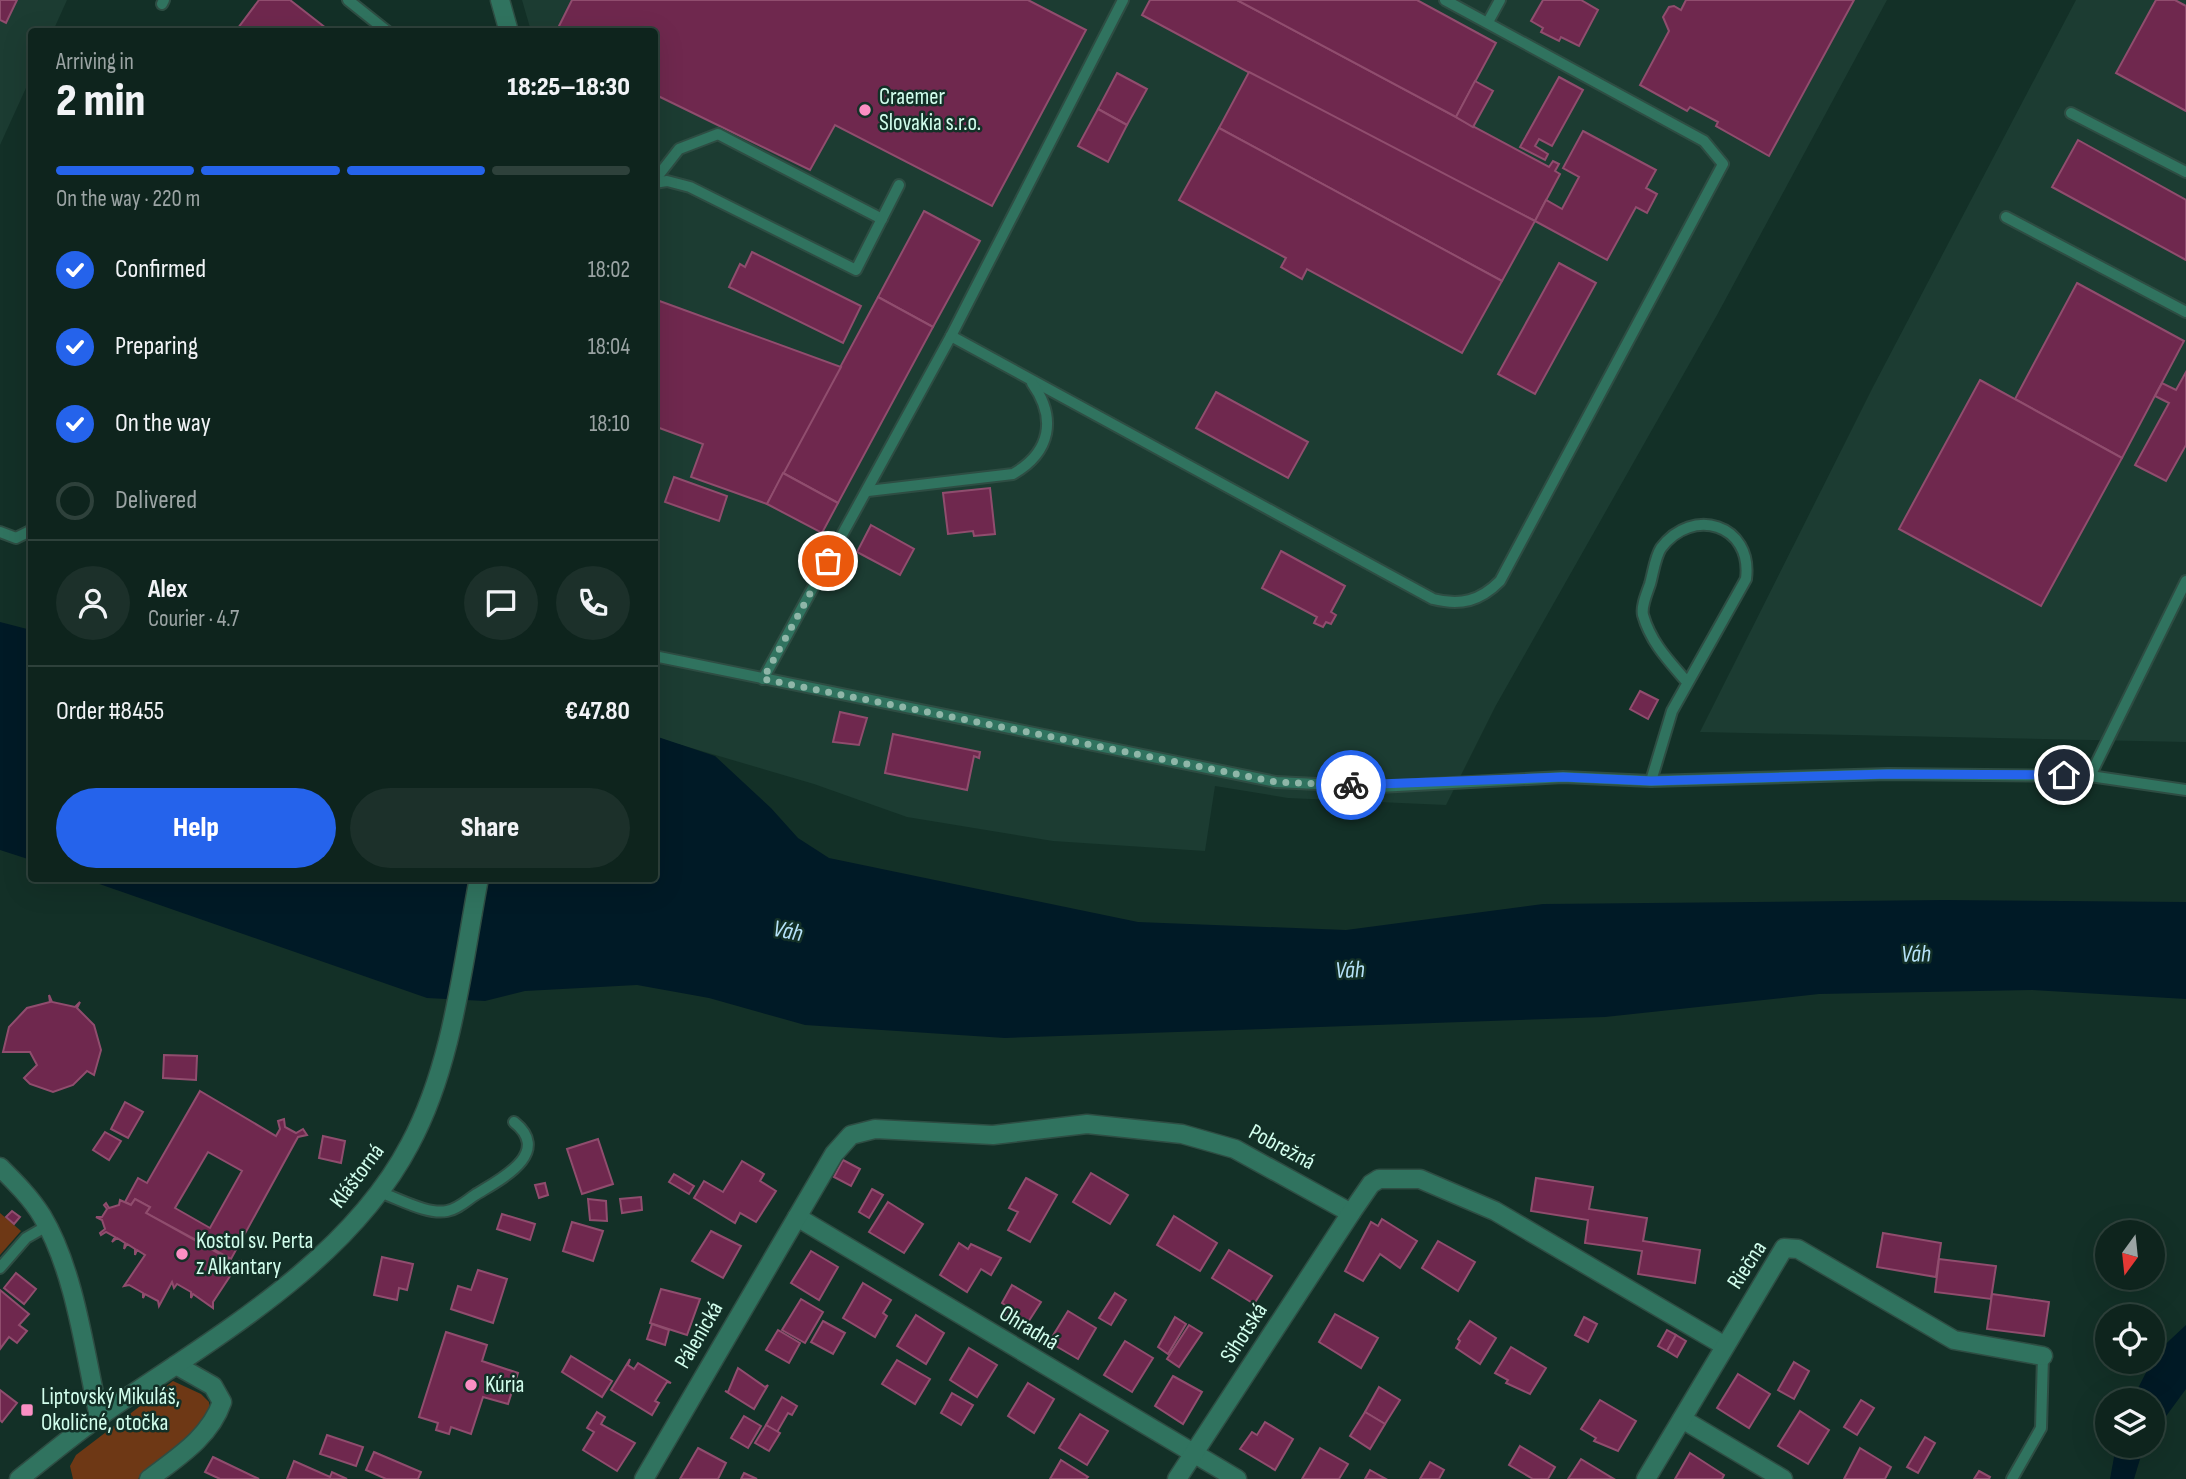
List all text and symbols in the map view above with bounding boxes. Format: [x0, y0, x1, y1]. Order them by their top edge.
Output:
text: Arriving in [56, 48, 134, 76]
text: 18:25–18:30 [507, 72, 630, 103]
text: 2 min [56, 74, 145, 129]
place label: Craemer Slovakia s.r.o. [879, 83, 981, 137]
marker: Craemer Slovakia s.r.o. [857, 102, 873, 118]
text: On the way · 220 m [56, 185, 200, 213]
icon: check [56, 251, 94, 289]
text: Confirmed [115, 254, 206, 285]
text: 18:02 [588, 256, 630, 284]
icon: check [56, 328, 94, 366]
text: Preparing [115, 331, 198, 362]
text: 18:04 [588, 333, 630, 361]
icon: check [56, 405, 94, 443]
text: On the way [115, 408, 211, 439]
text: 18:10 [589, 410, 630, 438]
text: Delivered [115, 485, 197, 516]
pin [798, 531, 858, 591]
icon: bag [809, 542, 847, 580]
button: person [56, 566, 130, 640]
button: chat [464, 566, 538, 640]
button: phone [556, 566, 630, 640]
text: Alex [148, 574, 188, 605]
text: Courier · 4.7 [148, 605, 239, 633]
text: Order #8455 [56, 696, 164, 727]
text: €47.80 [565, 696, 630, 727]
pin [2034, 745, 2094, 805]
courier [1316, 750, 1386, 820]
icon: home [2045, 756, 2083, 794]
icon: bike [1332, 766, 1370, 804]
button: Help [56, 788, 336, 868]
button: Share [350, 788, 630, 868]
water label: Váh [771, 914, 805, 948]
water label: Váh [1901, 939, 1931, 969]
water label: Váh [1335, 955, 1365, 985]
street label: Pobrežná [1244, 1118, 1320, 1176]
street label: Kláštorná [324, 1138, 390, 1214]
north arrow [2095, 1220, 2165, 1290]
map controls [2095, 1220, 2165, 1458]
place label: Kostol sv. Perta z Alkantary [196, 1227, 313, 1281]
street label: Riečna [1721, 1236, 1773, 1294]
marker: Kostol sv. Perta z Alkantary [174, 1246, 190, 1262]
street label: Pálenická [669, 1296, 729, 1374]
street label: Sihotská [1214, 1298, 1274, 1368]
street label: Ohradná [994, 1299, 1064, 1357]
button: locate [2095, 1304, 2165, 1374]
place label: Kúria [485, 1371, 524, 1399]
marker: Kúria [463, 1377, 479, 1393]
place label: Liptovský Mikuláš, Okoličné, otočka [41, 1383, 180, 1437]
button: layers [2095, 1388, 2165, 1458]
marker: Liptovský Mikuláš, Okoličné, otočka [19, 1402, 35, 1418]

